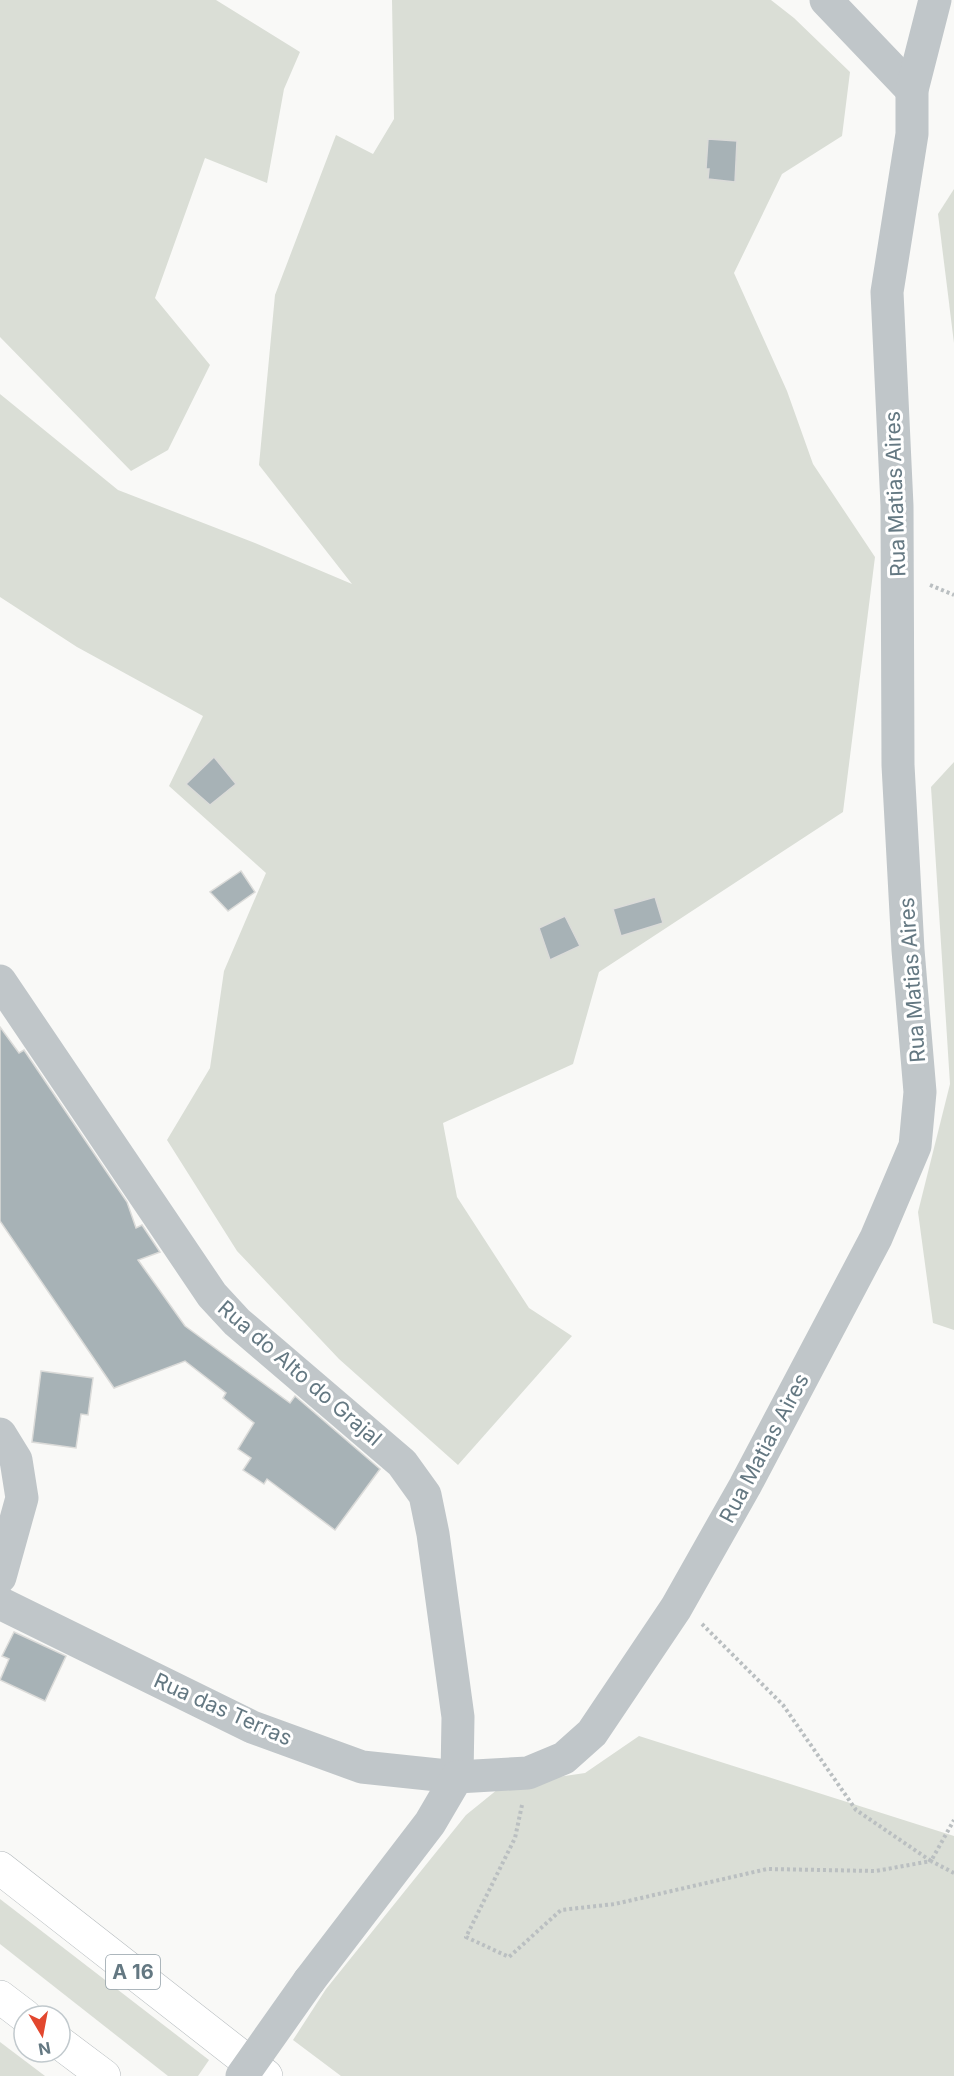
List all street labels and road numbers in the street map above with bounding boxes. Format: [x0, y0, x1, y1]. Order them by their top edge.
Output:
street label: Rua Matias Aires [880, 411, 910, 577]
street label: Rua Matias Aires [894, 896, 930, 1064]
street label: Rua do Alto do Grajal [213, 1295, 387, 1451]
street label: Rua Matias Aires [714, 1369, 814, 1527]
street label: Rua das Terras [150, 1667, 296, 1751]
road number: A 16 [106, 1955, 160, 1989]

